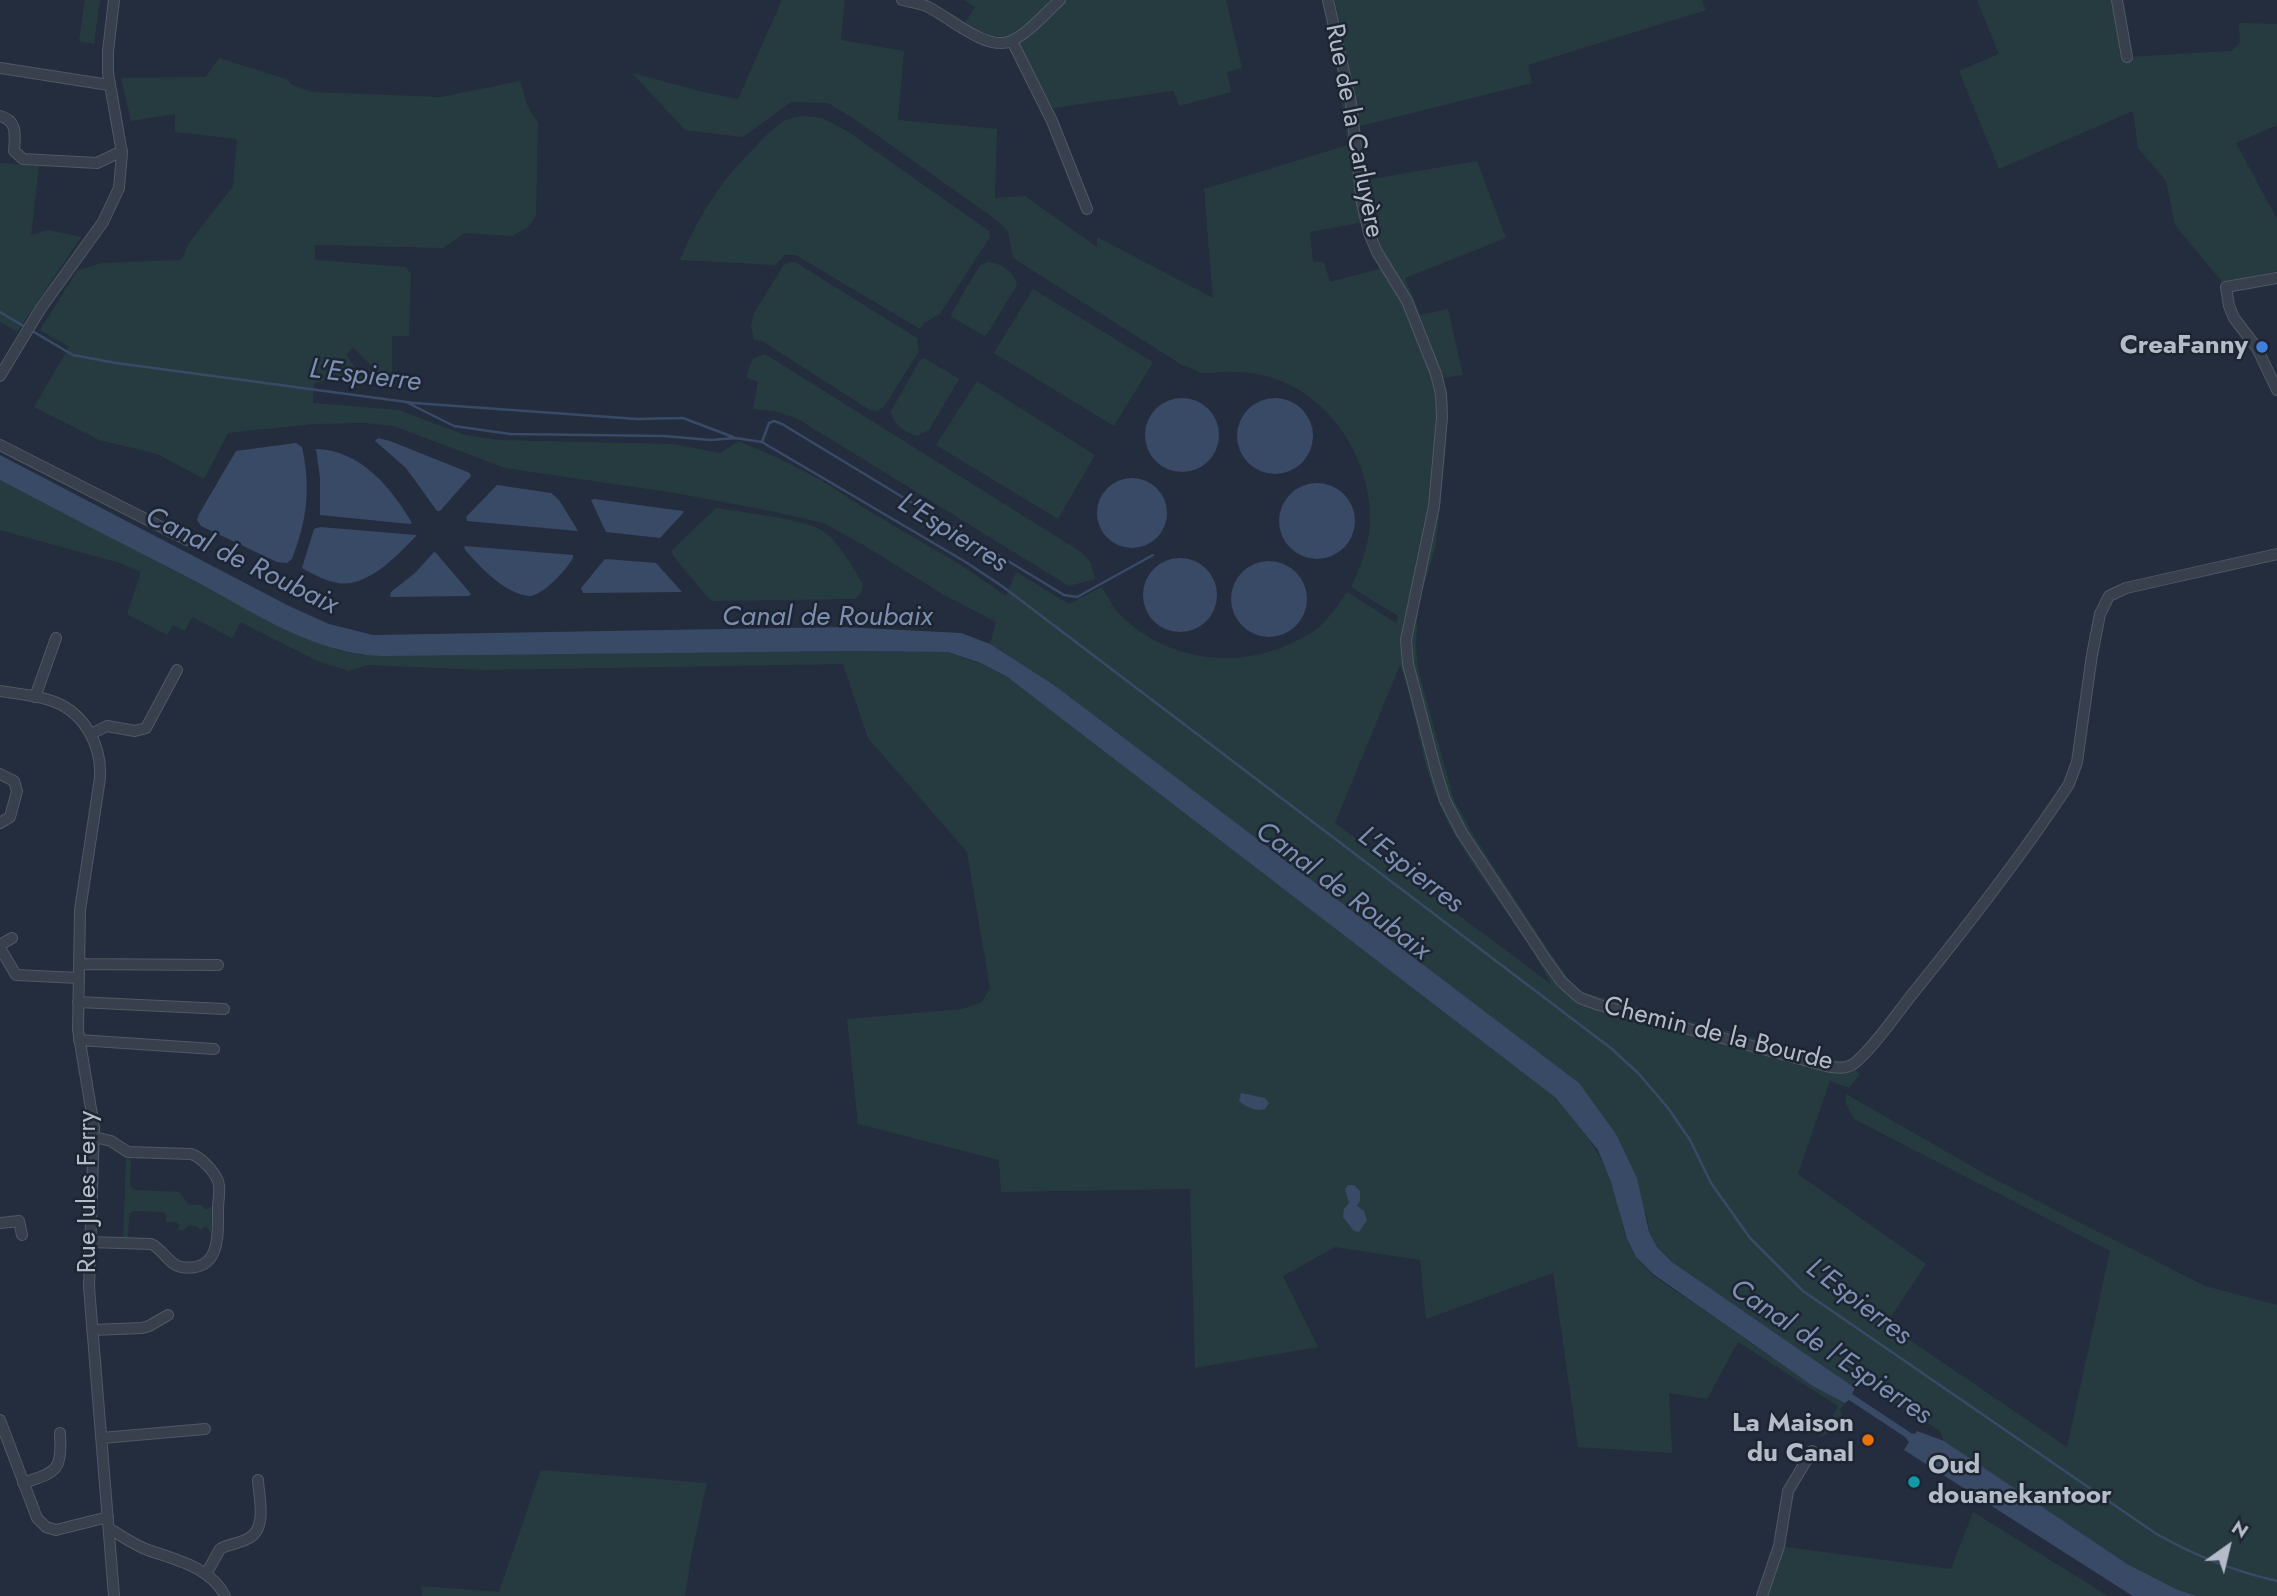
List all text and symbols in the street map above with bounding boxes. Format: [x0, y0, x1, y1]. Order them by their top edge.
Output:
street label: Rue de la Carluyère [1317, 22, 1389, 240]
place label: CreaFanny [2120, 331, 2248, 363]
marker: CreaFanny [2254, 339, 2270, 355]
water label: L'Espierre [307, 353, 423, 401]
water label: L'Espierres [891, 487, 1013, 581]
water label: Canal de Roubaix [139, 501, 343, 623]
water label: Canal de Roubaix [722, 601, 932, 635]
water label: Canal de Roubaix [1248, 815, 1436, 969]
water label: L'Espierres [1351, 821, 1469, 921]
street label: Chemin de la Bourde [1600, 991, 1836, 1079]
street label: Rue Jules Ferry [73, 1111, 105, 1273]
water label: L'Espierres [1799, 1253, 1917, 1353]
water label: Canal de l'Espierres [1723, 1273, 1937, 1433]
place label: La Maison du Canal [1732, 1409, 1854, 1470]
marker: La Maison du Canal [1860, 1432, 1876, 1448]
place label: Oud douanekantoor [1928, 1451, 2112, 1512]
marker: Oud douanekantoor [1906, 1474, 1922, 1490]
north arrow [2193, 1512, 2263, 1582]
text: N [2226, 1514, 2254, 1545]

